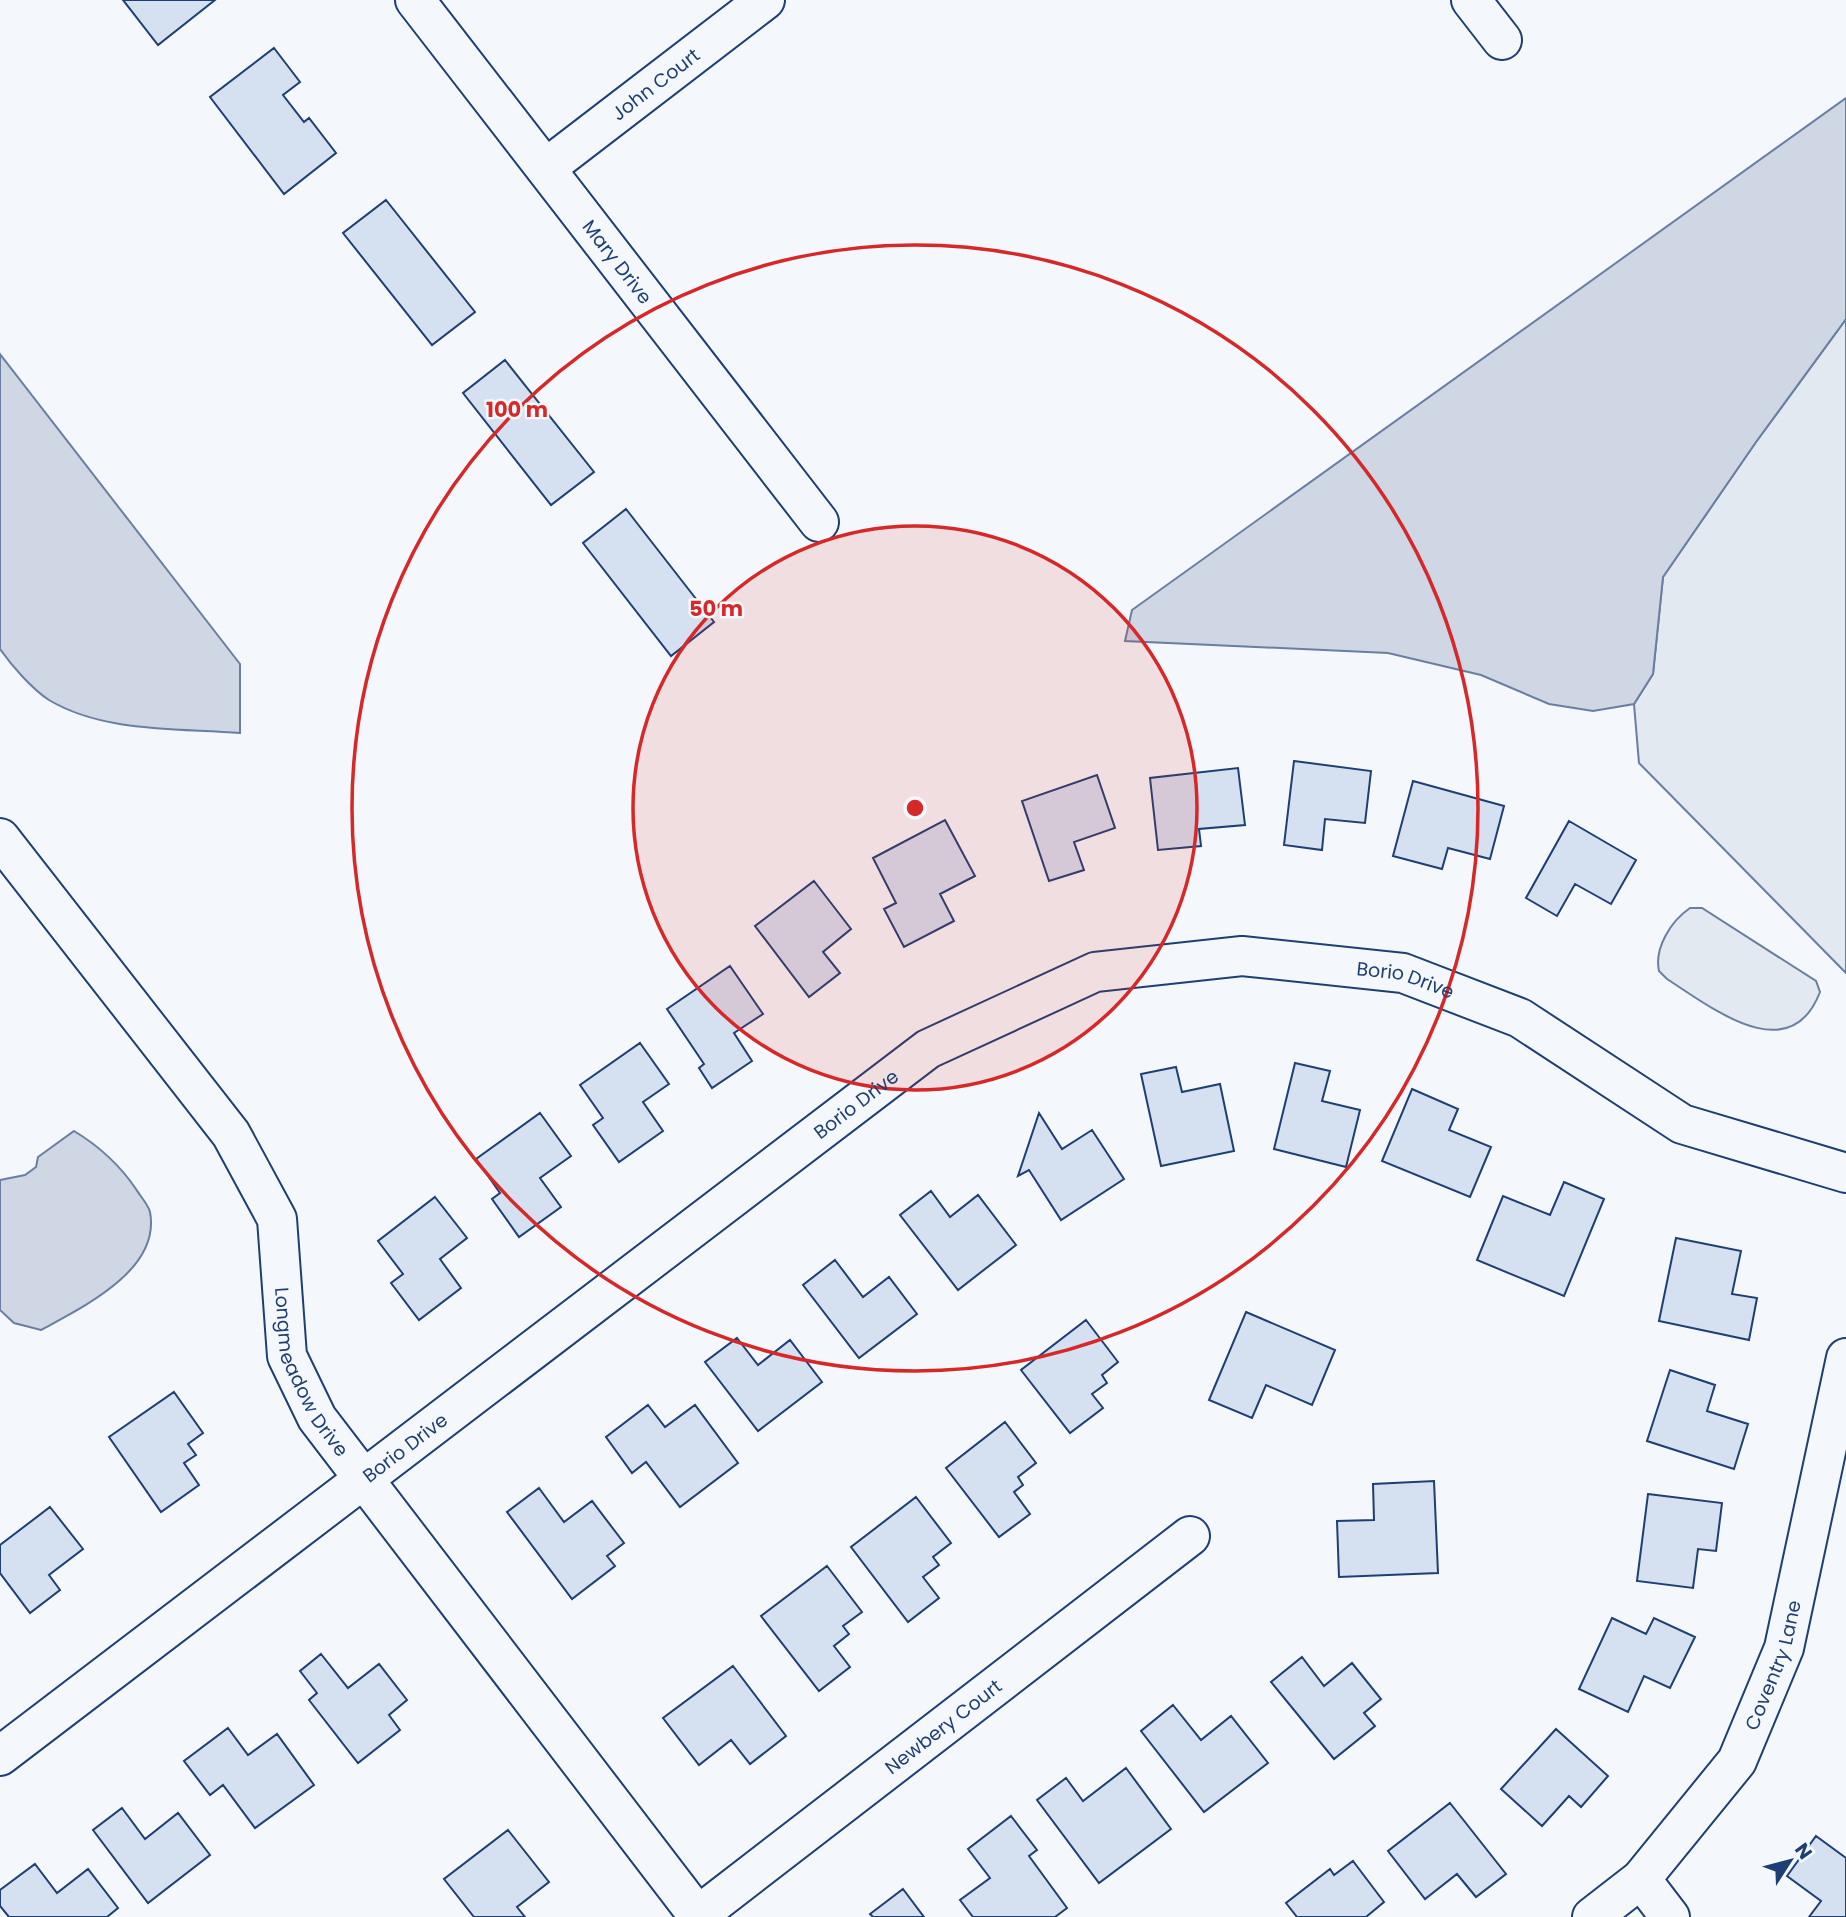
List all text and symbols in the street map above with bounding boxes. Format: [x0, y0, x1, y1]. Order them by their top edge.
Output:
street label: John Court [606, 42, 706, 127]
street label: Mary Drive [576, 214, 658, 310]
text: 100 m [486, 395, 548, 424]
text: 50 m [689, 594, 743, 623]
centre of rings [903, 796, 927, 820]
street label: Borio Drive [1355, 955, 1458, 1005]
street label: Borio Drive [808, 1063, 904, 1146]
street label: Longmeadow Drive [268, 1286, 355, 1462]
street label: Borio Drive [357, 1407, 453, 1489]
street label: Coventry Lane [1738, 1598, 1808, 1734]
street label: Newbery Court [879, 1673, 1008, 1781]
north arrow [1755, 1826, 1825, 1896]
text: N [1788, 1838, 1818, 1865]

